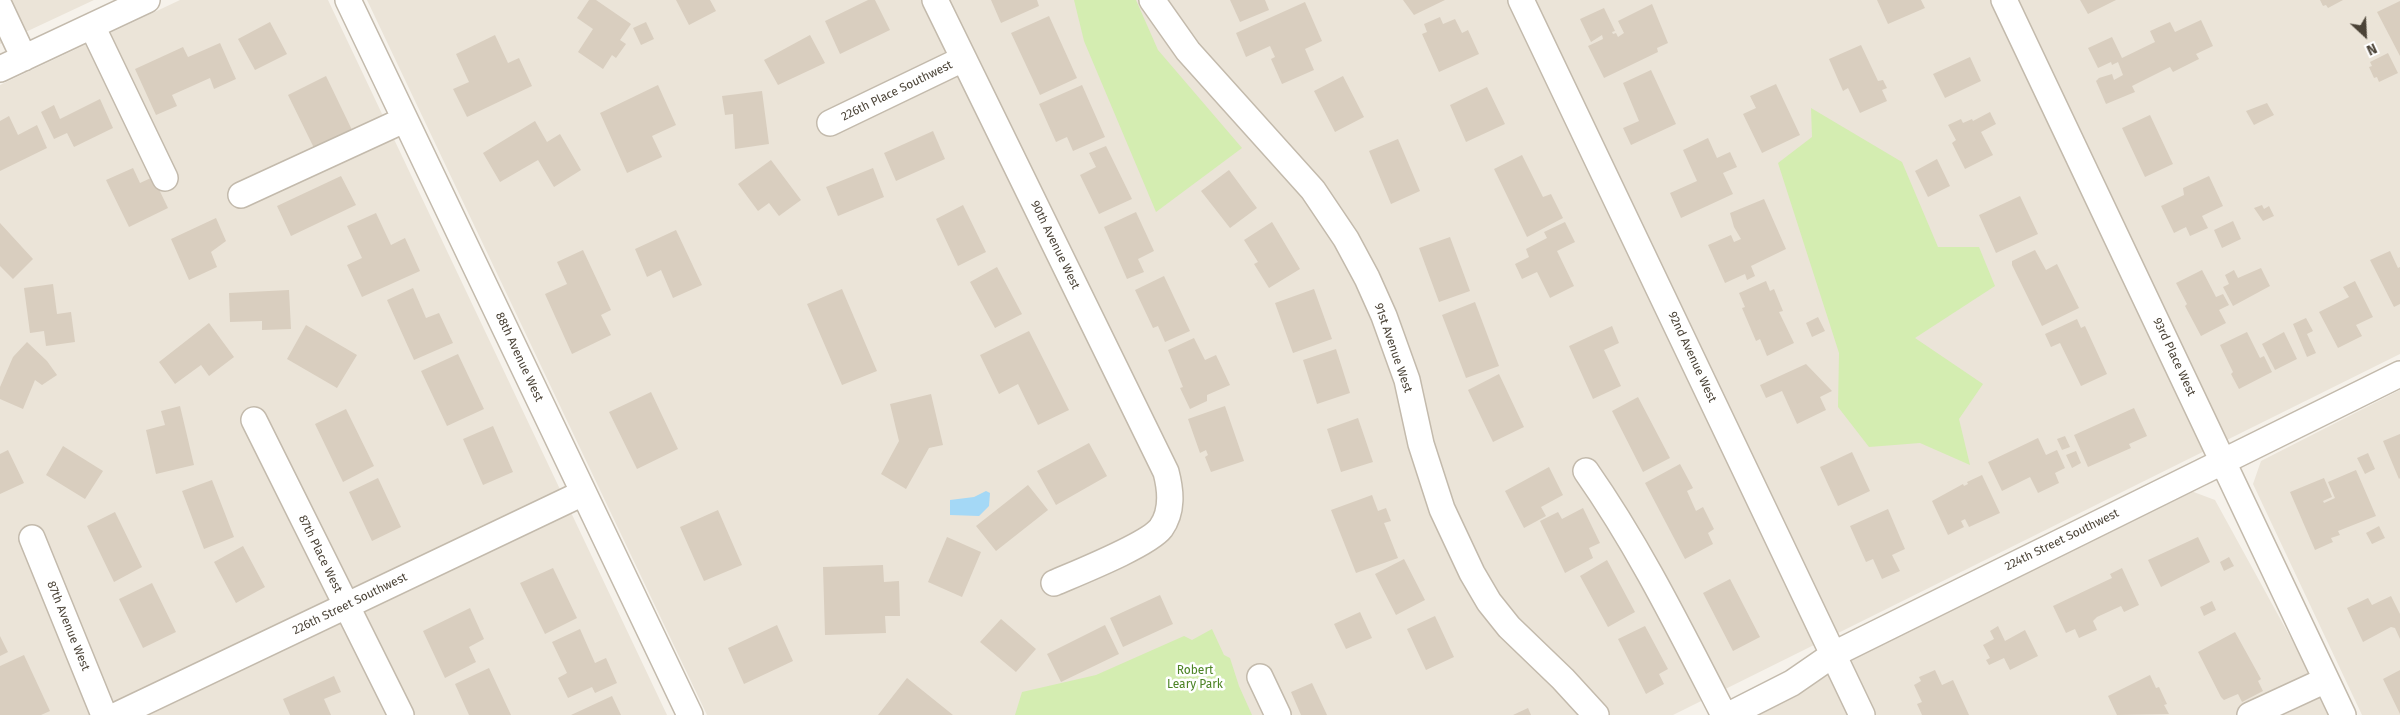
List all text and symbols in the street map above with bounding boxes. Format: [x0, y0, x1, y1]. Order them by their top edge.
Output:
north arrow [2340, 10, 2390, 60]
text: N [2364, 39, 2379, 59]
street label: 226th Place Southwest [839, 58, 955, 124]
street label: 90th Avenue West [1027, 198, 1083, 292]
street label: 91st Avenue West [1371, 301, 1415, 395]
street label: 92nd Avenue West [1665, 309, 1719, 405]
street label: 88th Avenue West [492, 310, 546, 404]
street label: 93rd Place West [2150, 315, 2198, 399]
street label: 224th Street Southwest [2003, 506, 2121, 574]
street label: 87th Place West [295, 513, 345, 595]
street label: 226th Street Southwest [290, 570, 410, 638]
street label: 87th Avenue West [43, 579, 93, 673]
park label: Robert Leary Park [1167, 664, 1223, 692]

